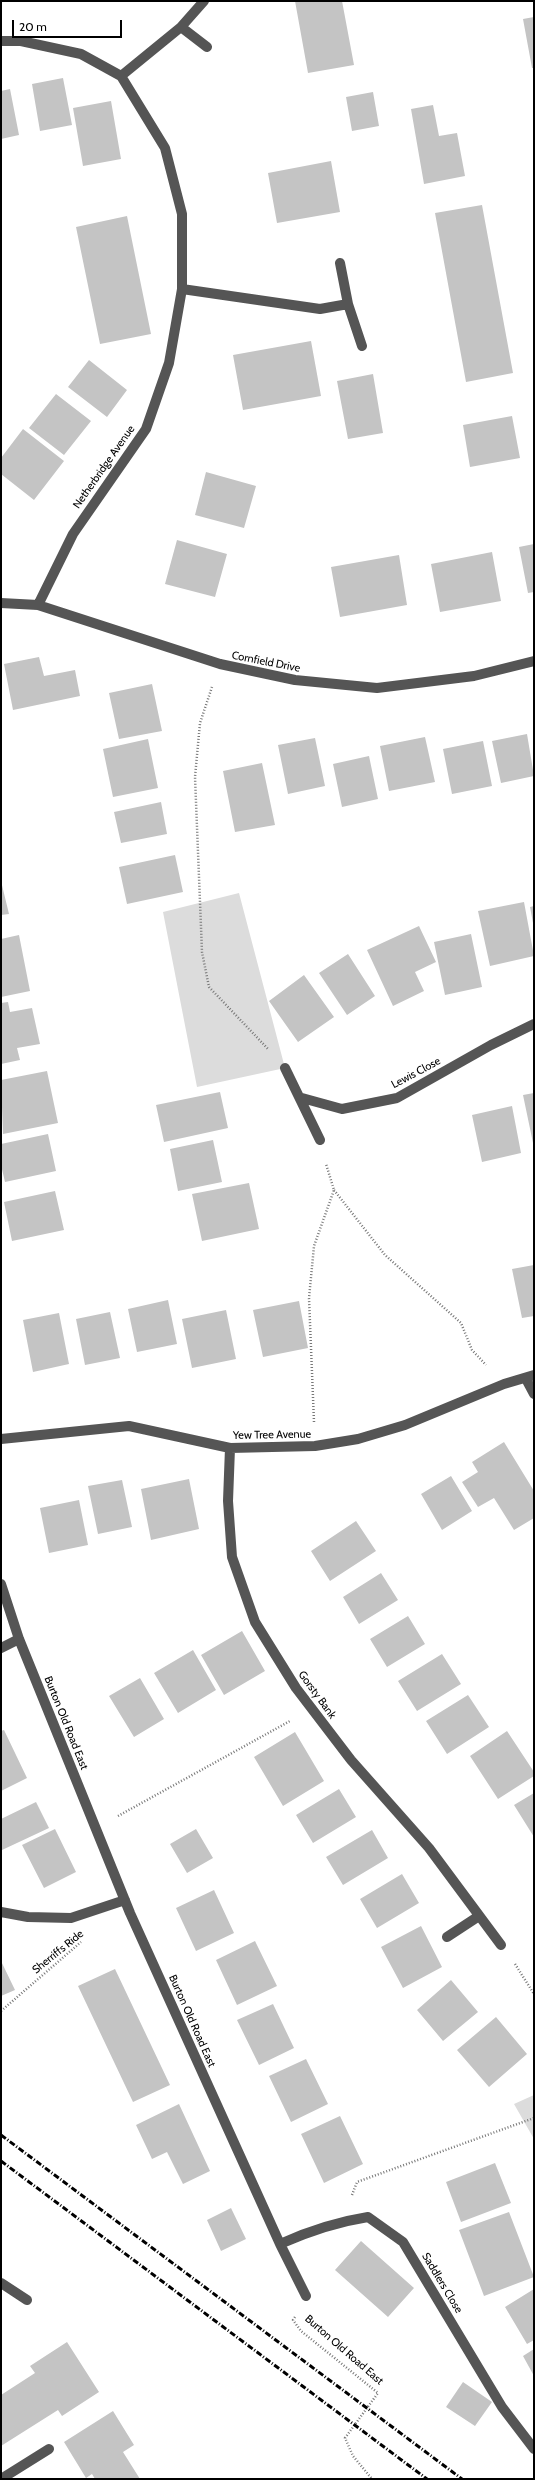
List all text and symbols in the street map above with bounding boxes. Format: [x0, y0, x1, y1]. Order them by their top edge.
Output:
scale bar [14, 12, 124, 38]
text: 20 m [19, 19, 47, 34]
street label: Netherbridge Avenue [70, 423, 138, 511]
street label: Cornfield Drive [231, 649, 301, 675]
street label: Lewis Close [389, 1055, 443, 1091]
street label: Yew Tree Avenue [233, 1428, 311, 1442]
street label: Gorsty Bank [295, 1668, 339, 1722]
street label: Burton Old Road East [41, 1674, 91, 1772]
street label: Sherriffs Ride [30, 1927, 86, 1977]
street label: Burton Old Road East [166, 1973, 218, 2069]
street label: Saddlers Close [419, 2250, 465, 2316]
street label: Burton Old Road East [302, 2312, 386, 2388]

